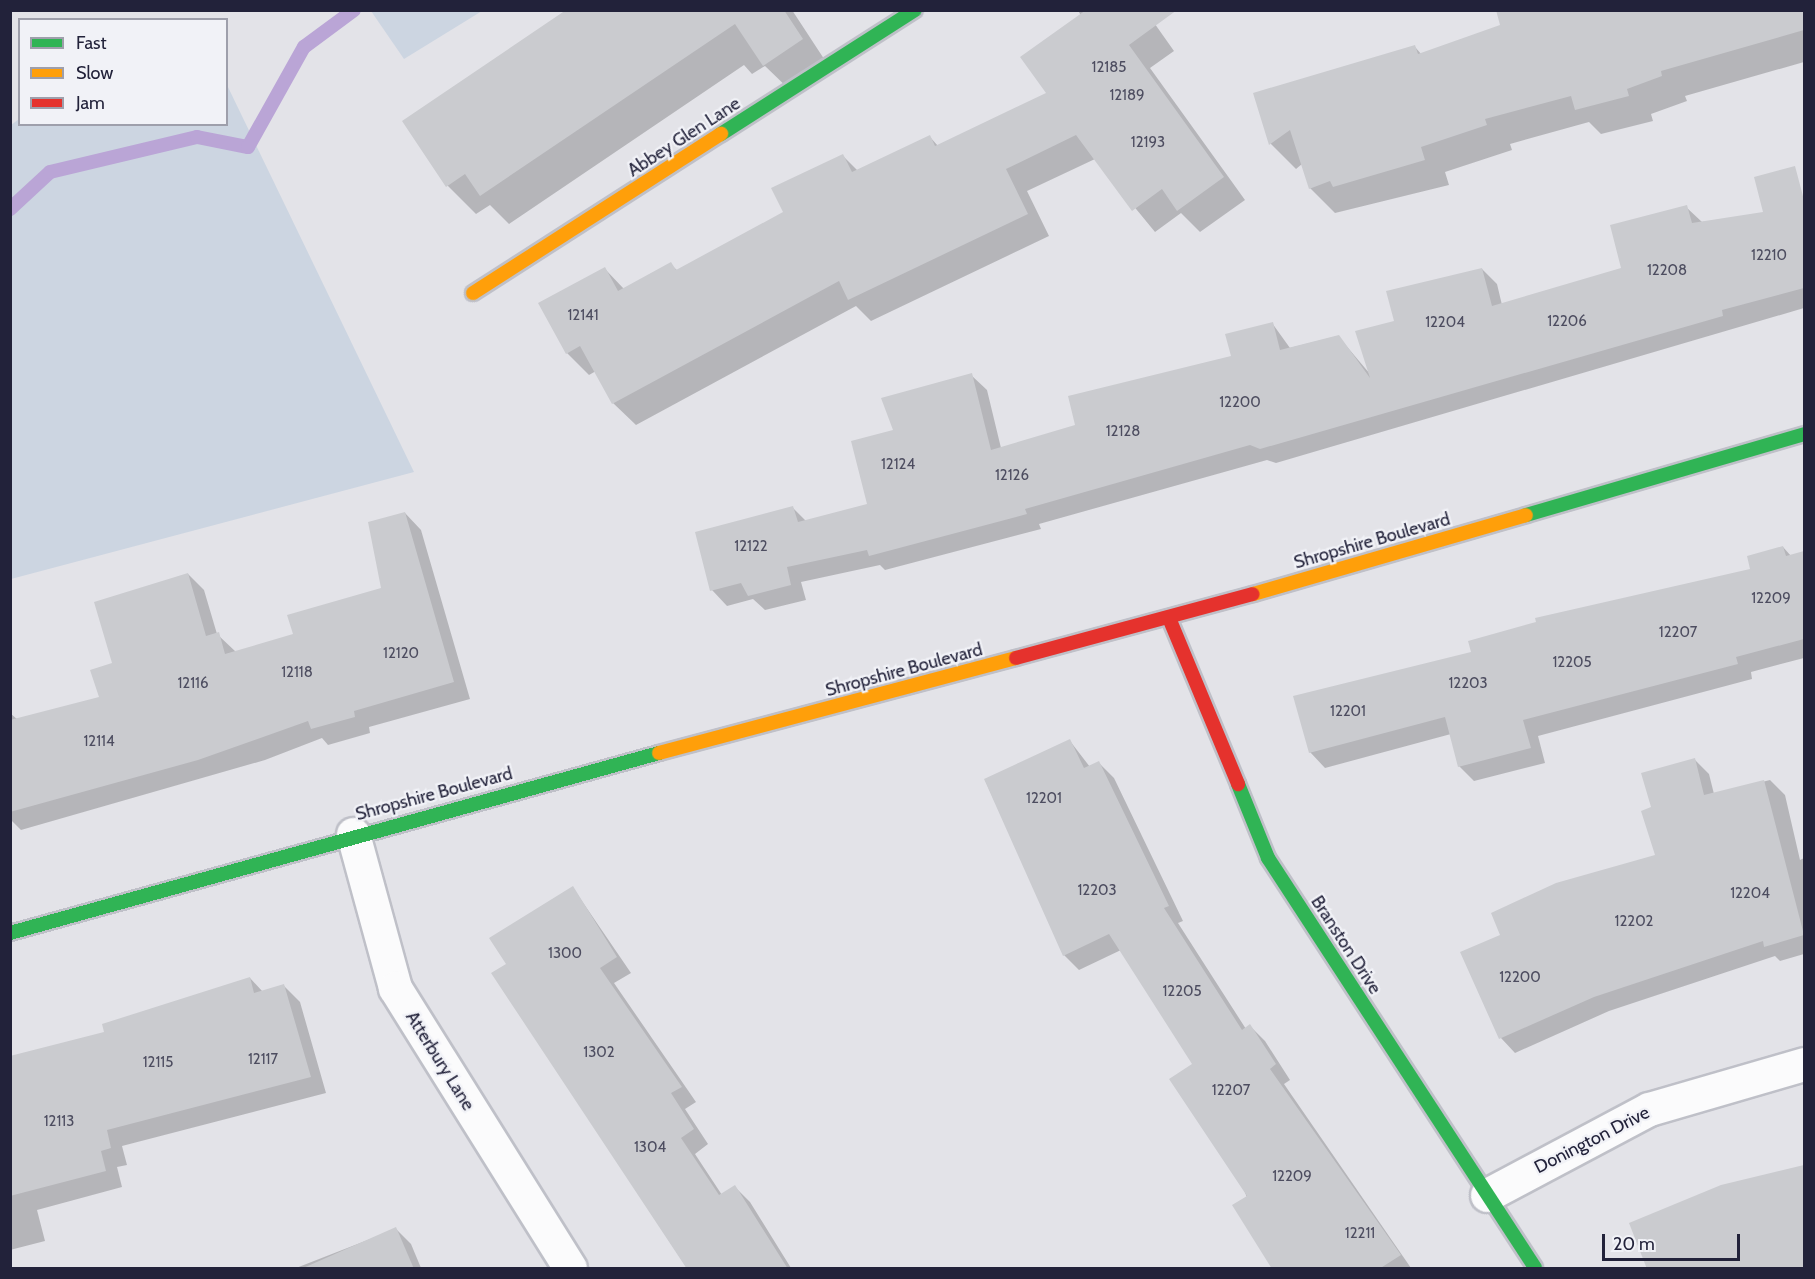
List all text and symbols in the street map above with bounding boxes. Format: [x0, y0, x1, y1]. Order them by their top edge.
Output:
legend [18, 18, 228, 126]
text: Fast [76, 32, 107, 54]
house number: 12185 [1092, 59, 1126, 77]
text: Slow [76, 62, 113, 84]
house number: 12189 [1109, 87, 1145, 105]
text: Jam [76, 92, 105, 114]
street label: Abbey Glen Lane [624, 93, 744, 181]
house number: 12193 [1131, 134, 1165, 152]
house number: 12210 [1751, 247, 1787, 265]
house number: 12208 [1647, 262, 1687, 280]
house number: 12141 [567, 307, 599, 325]
house number: 12206 [1547, 313, 1587, 331]
house number: 12204 [1425, 314, 1465, 332]
house number: 12200 [1219, 394, 1261, 412]
house number: 12128 [1106, 423, 1140, 441]
house number: 12124 [881, 456, 915, 474]
house number: 12126 [995, 467, 1029, 485]
street label: Shropshire Boulevard [1291, 508, 1453, 574]
house number: 12122 [734, 538, 768, 556]
house number: 12209 [1751, 590, 1791, 608]
house number: 12207 [1659, 624, 1697, 642]
street label: Shropshire Boulevard [823, 639, 985, 701]
house number: 12120 [383, 645, 419, 663]
house number: 12205 [1552, 654, 1592, 672]
house number: 12118 [281, 664, 313, 682]
house number: 12116 [177, 675, 209, 693]
house number: 12203 [1448, 675, 1488, 693]
house number: 12201 [1330, 703, 1366, 721]
house number: 12114 [83, 733, 115, 751]
street label: Shropshire Boulevard [353, 763, 515, 825]
house number: 12201 [1026, 790, 1062, 808]
house number: 12203 [1077, 882, 1117, 900]
house number: 12204 [1730, 885, 1770, 903]
street label: Branston Drive [1306, 892, 1386, 998]
house number: 12202 [1615, 913, 1653, 931]
house number: 1300 [548, 945, 582, 963]
house number: 12200 [1499, 969, 1541, 987]
house number: 12205 [1162, 983, 1202, 1001]
street label: Atterbury Lane [401, 1007, 479, 1115]
house number: 1302 [583, 1044, 615, 1062]
house number: 12117 [248, 1051, 278, 1069]
house number: 12115 [143, 1054, 173, 1072]
house number: 12207 [1212, 1082, 1250, 1100]
street label: Donington Drive [1531, 1102, 1653, 1178]
house number: 12113 [44, 1113, 74, 1131]
house number: 1304 [634, 1139, 666, 1157]
house number: 12209 [1272, 1168, 1312, 1186]
scale bar [1605, 1222, 1743, 1260]
house number: 12211 [1345, 1225, 1375, 1243]
text: 20 m [1613, 1233, 1655, 1255]

